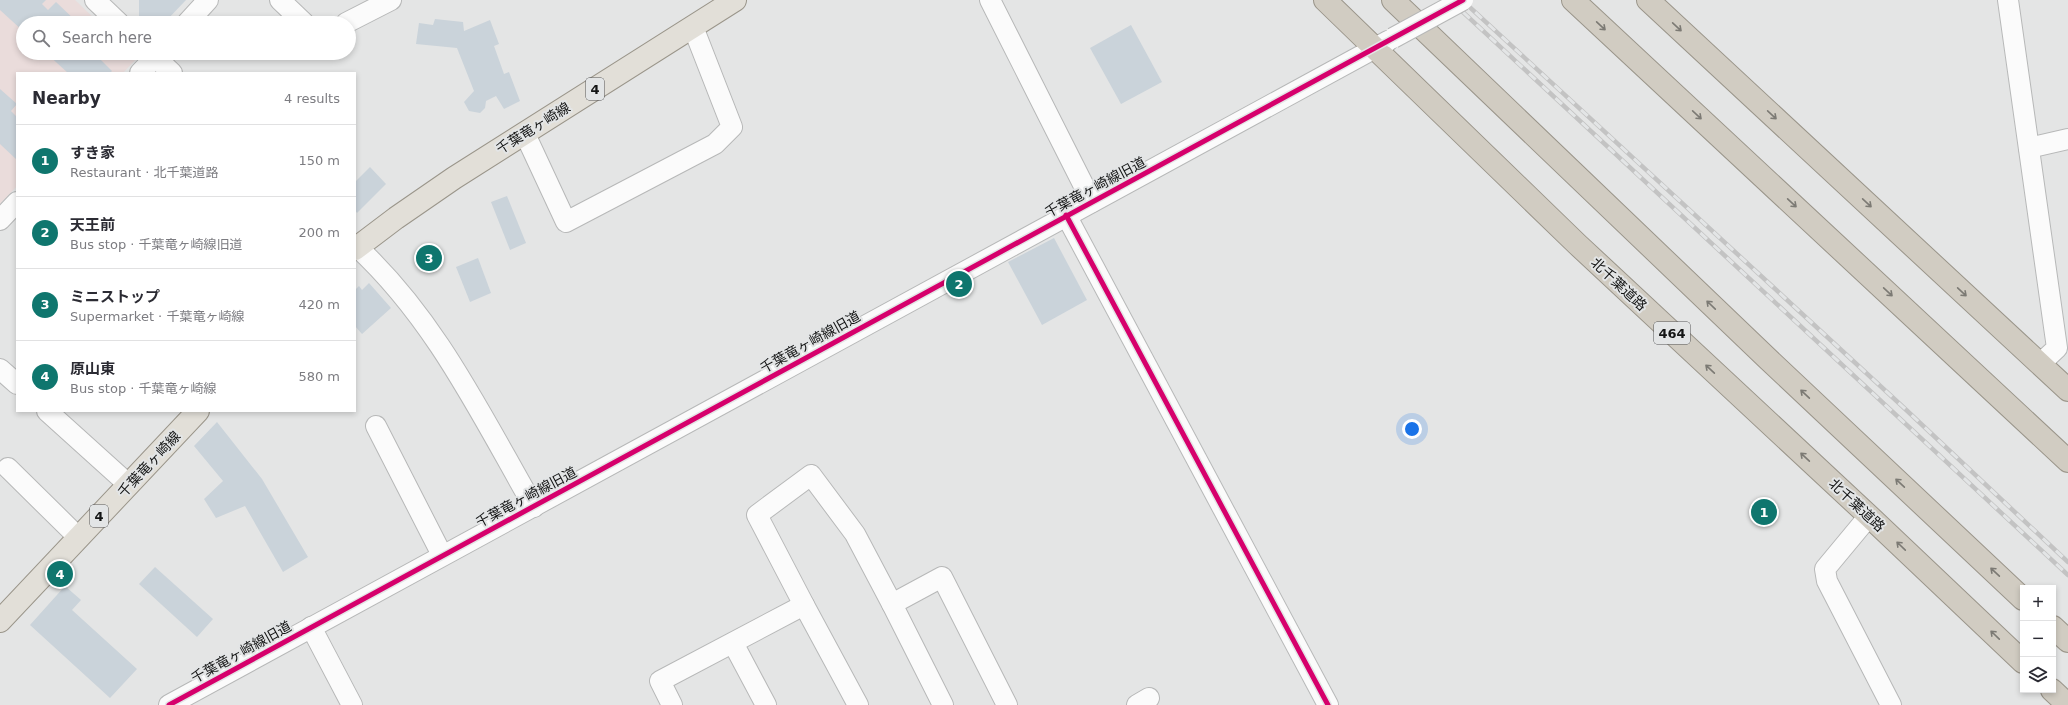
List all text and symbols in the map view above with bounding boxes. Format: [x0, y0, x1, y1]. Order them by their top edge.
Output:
search box [16, 16, 356, 60]
one-way arrow [1596, 22, 1607, 31]
one-way arrow [1671, 22, 1682, 31]
icon: search [30, 27, 52, 49]
text: Search here [62, 29, 152, 47]
road number: 4 [586, 78, 604, 100]
text: Nearby [32, 88, 101, 108]
text: 4 results [284, 91, 340, 106]
street label: 千葉竜ヶ崎線 [493, 99, 573, 157]
one-way arrow [1692, 110, 1702, 119]
one-way arrow [1767, 110, 1777, 120]
text: すき家 [70, 144, 115, 162]
text: 1 [40, 153, 50, 168]
text: 150 m [298, 153, 340, 168]
street label: 千葉竜ヶ崎線旧道 [1042, 154, 1148, 220]
text: Restaurant · 北千葉道路 [70, 165, 219, 180]
one-way arrow [1787, 198, 1797, 208]
one-way arrow [1862, 199, 1872, 208]
text: 天王前 [70, 216, 115, 234]
text: 2 [40, 225, 50, 240]
text: 200 m [298, 225, 340, 240]
text: Bus stop · 千葉竜ヶ崎線旧道 [70, 237, 243, 252]
pin: 3 [416, 243, 442, 273]
street label: 北千葉道路 [1588, 254, 1650, 314]
pin: 2 [946, 269, 972, 299]
one-way arrow [1882, 287, 1893, 296]
one-way arrow [1957, 287, 1967, 296]
text: ミニストップ [70, 288, 160, 306]
text: 3 [40, 297, 50, 312]
text: 420 m [298, 297, 340, 312]
one-way arrow [1706, 300, 1716, 309]
street label: 千葉竜ヶ崎線旧道 [757, 308, 863, 376]
text: Supermarket · 千葉竜ヶ崎線 [70, 309, 244, 324]
road number: 464 [1654, 322, 1690, 344]
text: 原山東 [70, 360, 115, 378]
one-way arrow [1705, 364, 1715, 374]
text: 4 [40, 369, 50, 384]
text: 580 m [298, 369, 340, 384]
text: Bus stop · 千葉竜ヶ崎線 [70, 381, 217, 396]
one-way arrow [1800, 389, 1810, 399]
your location [1402, 419, 1422, 439]
street label: 千葉竜ヶ崎線 [115, 428, 183, 500]
one-way arrow [1801, 453, 1811, 462]
street label: 千葉竜ヶ崎線旧道 [473, 464, 579, 530]
street label: 北千葉道路 [1826, 475, 1888, 535]
one-way arrow [1895, 478, 1905, 488]
pin: 1 [1751, 497, 1777, 527]
road number: 4 [90, 505, 108, 527]
one-way arrow [1896, 541, 1906, 550]
pin: 4 [47, 559, 73, 589]
one-way arrow [1990, 568, 2000, 577]
map controls [2020, 585, 2056, 693]
button: + [2020, 585, 2056, 621]
street label: 千葉竜ヶ崎線旧道 [188, 618, 294, 686]
button: − [2020, 621, 2056, 657]
one-way arrow [1990, 630, 2000, 640]
button: layers [2020, 657, 2056, 693]

